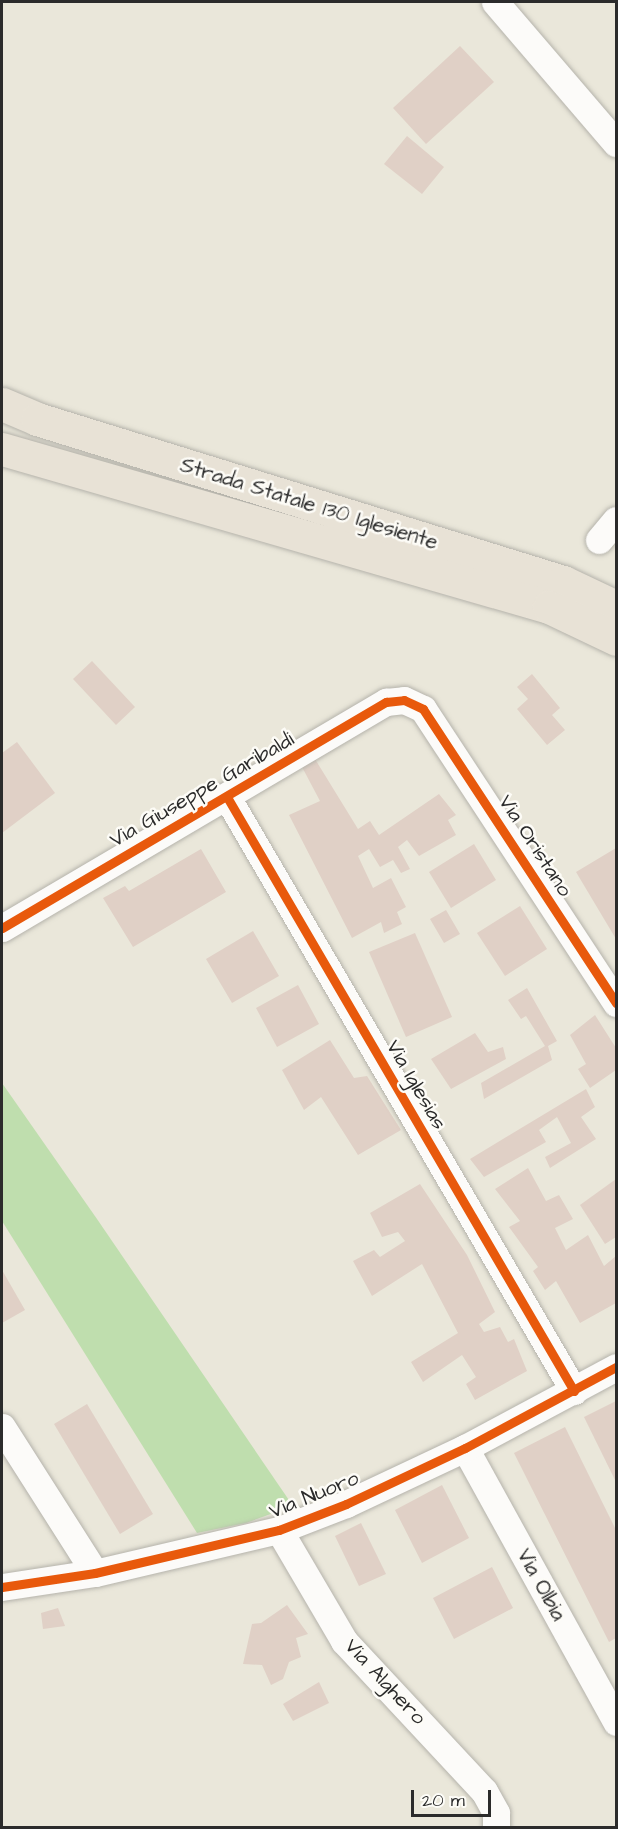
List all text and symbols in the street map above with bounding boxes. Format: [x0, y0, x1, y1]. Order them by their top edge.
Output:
street label: Strada Statale 130 Iglesiente [177, 453, 441, 555]
street label: Via Giuseppe Garibaldi [105, 727, 299, 853]
street label: Via Oristano [493, 790, 577, 902]
street label: Via Iglesias [380, 1036, 452, 1134]
street label: Via Nuoro [265, 1466, 363, 1524]
street label: Via Olbia [511, 1545, 571, 1625]
street label: Via Alghero [339, 1634, 431, 1730]
scale bar [414, 1778, 494, 1816]
text: 20 m [422, 1788, 465, 1813]

